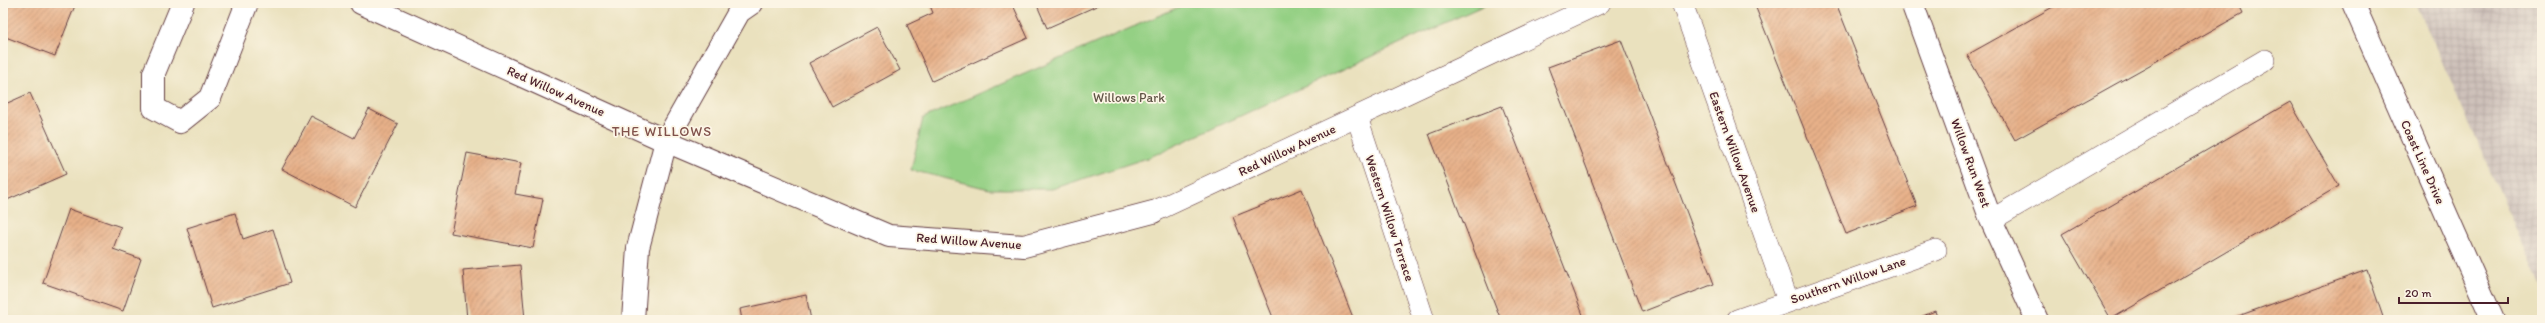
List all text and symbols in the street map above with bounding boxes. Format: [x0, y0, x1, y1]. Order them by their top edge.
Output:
street label: Red Willow Avenue [505, 63, 607, 119]
street label: Eastern Willow Avenue [1706, 89, 1764, 215]
park label: Willows Park [1093, 90, 1165, 105]
street label: Willow Run West [1948, 116, 1994, 210]
street label: Coast Line Drive [2398, 118, 2448, 206]
street label: Red Willow Avenue [1236, 121, 1338, 179]
district label: THE WILLOWS [612, 123, 712, 140]
street label: Western Willow Terrace [1362, 153, 1418, 283]
street label: Red Willow Avenue [916, 230, 1022, 252]
street label: Southern Willow Lane [1788, 253, 1908, 307]
scale bar [2399, 279, 2508, 305]
text: 20 m [2405, 286, 2432, 300]

